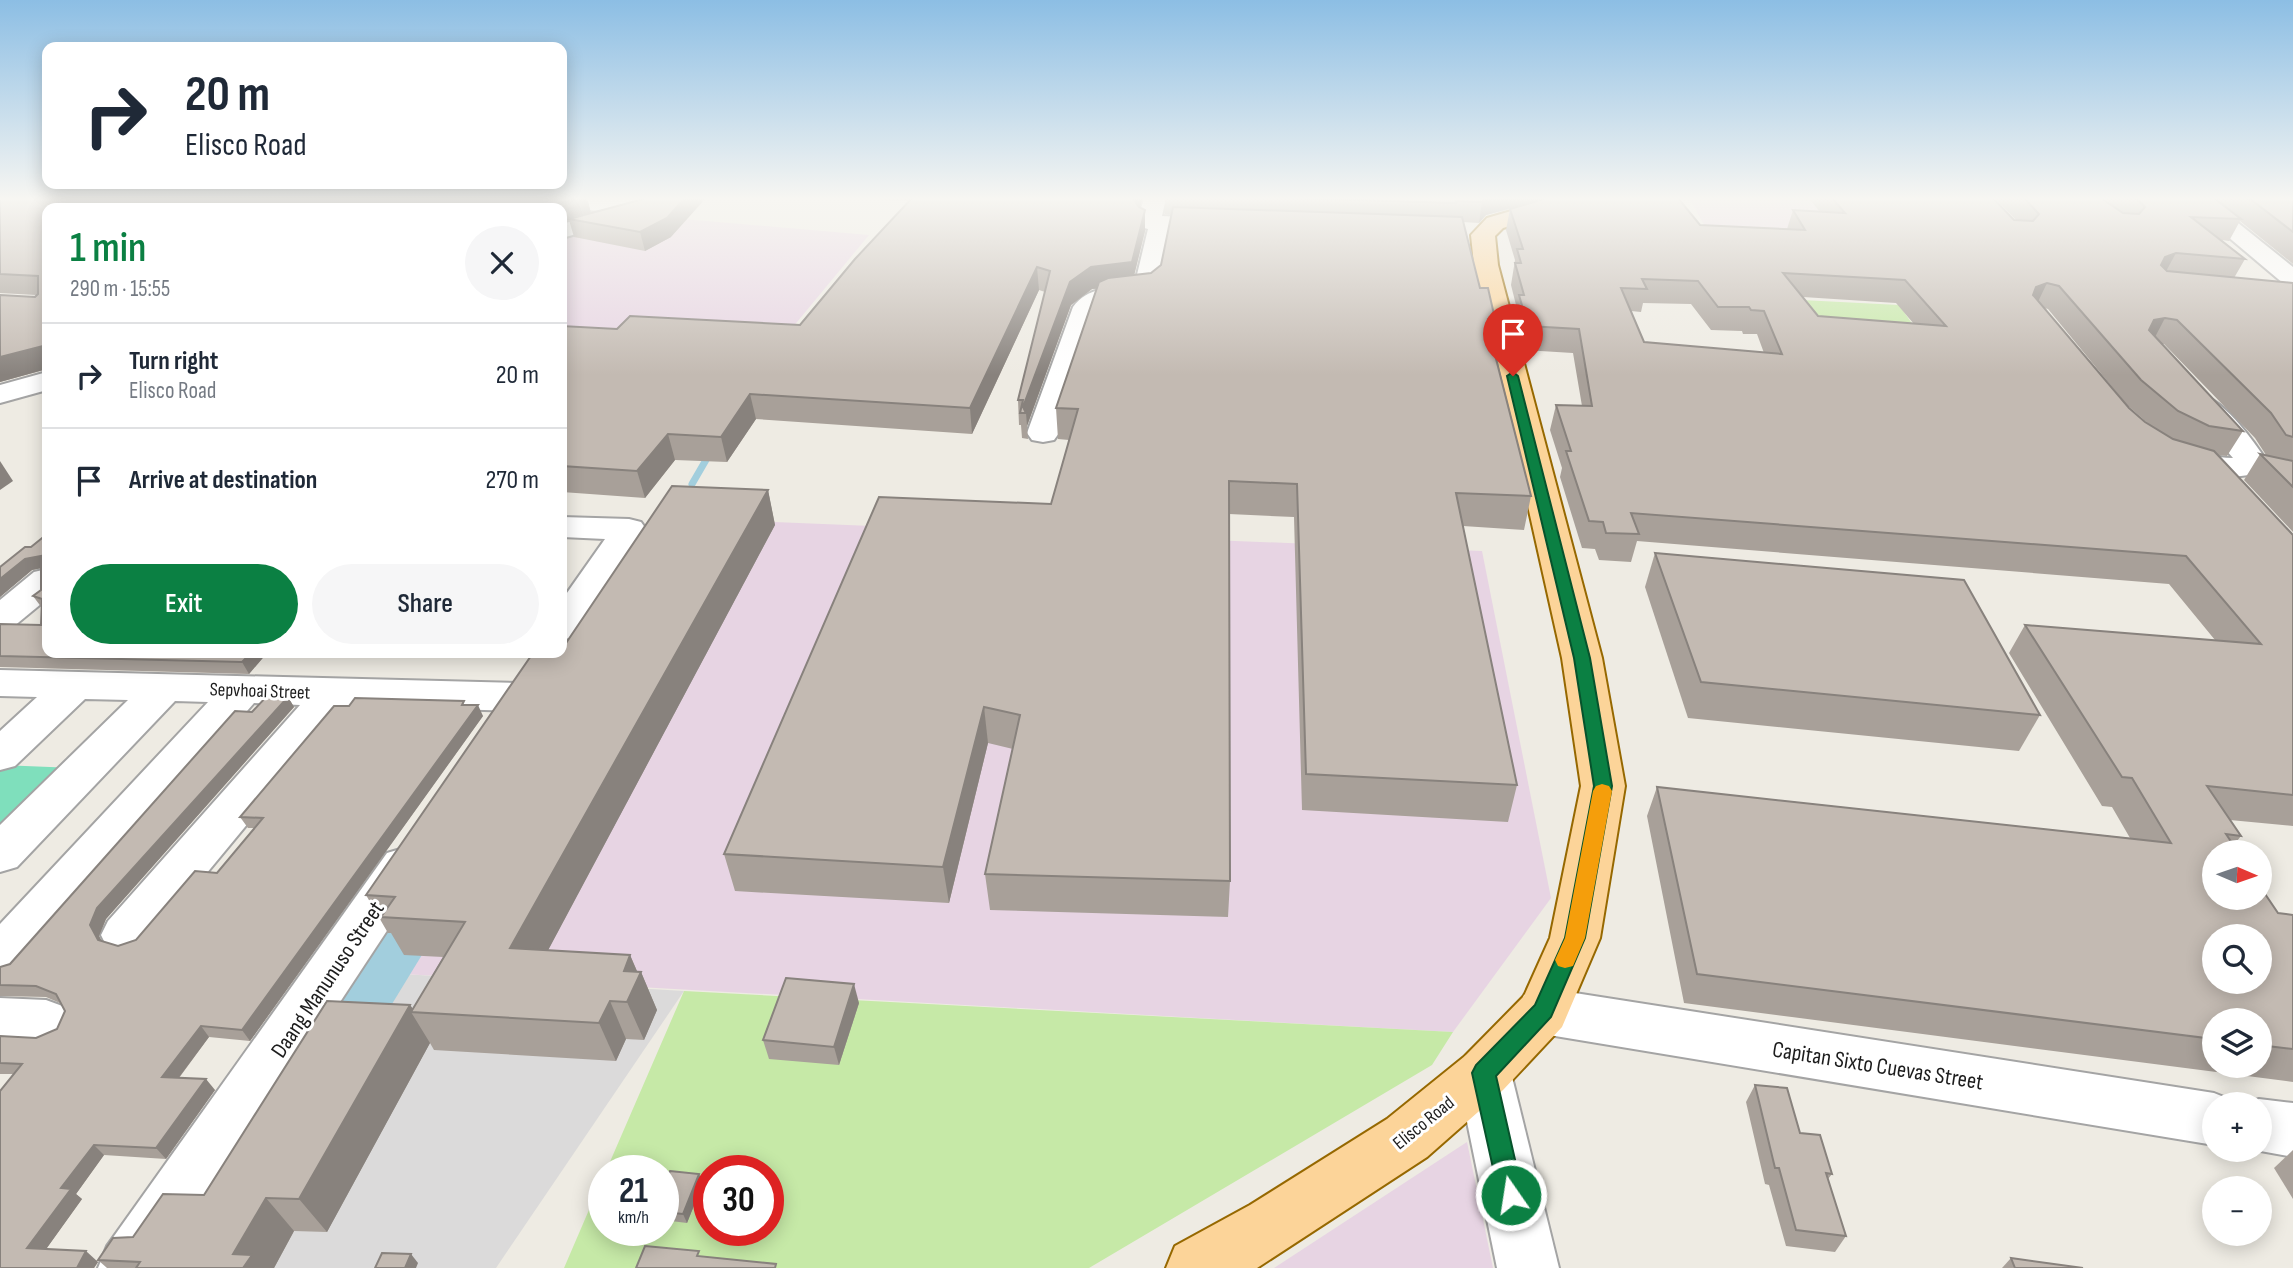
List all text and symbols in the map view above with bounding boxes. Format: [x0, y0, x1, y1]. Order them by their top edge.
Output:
text: 20 m [185, 66, 270, 125]
icon: right [70, 70, 161, 161]
text: Elisco Road [185, 126, 307, 165]
text: 1 min [70, 223, 146, 274]
button: close [465, 226, 539, 300]
text: 290 m · 15:55 [70, 275, 170, 303]
pin [1483, 304, 1543, 376]
icon: arrive [1494, 315, 1532, 353]
text: Turn right [129, 346, 218, 377]
icon: right [70, 357, 108, 395]
text: 20 m [496, 360, 539, 391]
text: Elisco Road [129, 377, 216, 405]
icon: arrive [70, 462, 108, 500]
text: Arrive at destination [129, 465, 317, 496]
text: 270 m [486, 465, 539, 496]
button: Exit [70, 564, 298, 644]
button: Share [312, 564, 539, 644]
street label: Sepvhoai Street [209, 678, 311, 705]
north arrow [2202, 840, 2272, 910]
map controls [2202, 840, 2272, 1246]
street label: Daang Manunuso Street [265, 896, 391, 1063]
button: search [2202, 924, 2272, 994]
button: layers [2202, 1008, 2272, 1078]
street label: Capitan Sixto Cuevas Street [1770, 1036, 1985, 1096]
street label: Elisco Road [1389, 1092, 1459, 1155]
button: + [2202, 1092, 2272, 1162]
speed limit sign: 30 [693, 1155, 784, 1246]
position arrow [1474, 1158, 1548, 1232]
text: 21 [619, 1170, 648, 1213]
button: − [2202, 1176, 2272, 1246]
text: km/h [618, 1207, 649, 1228]

